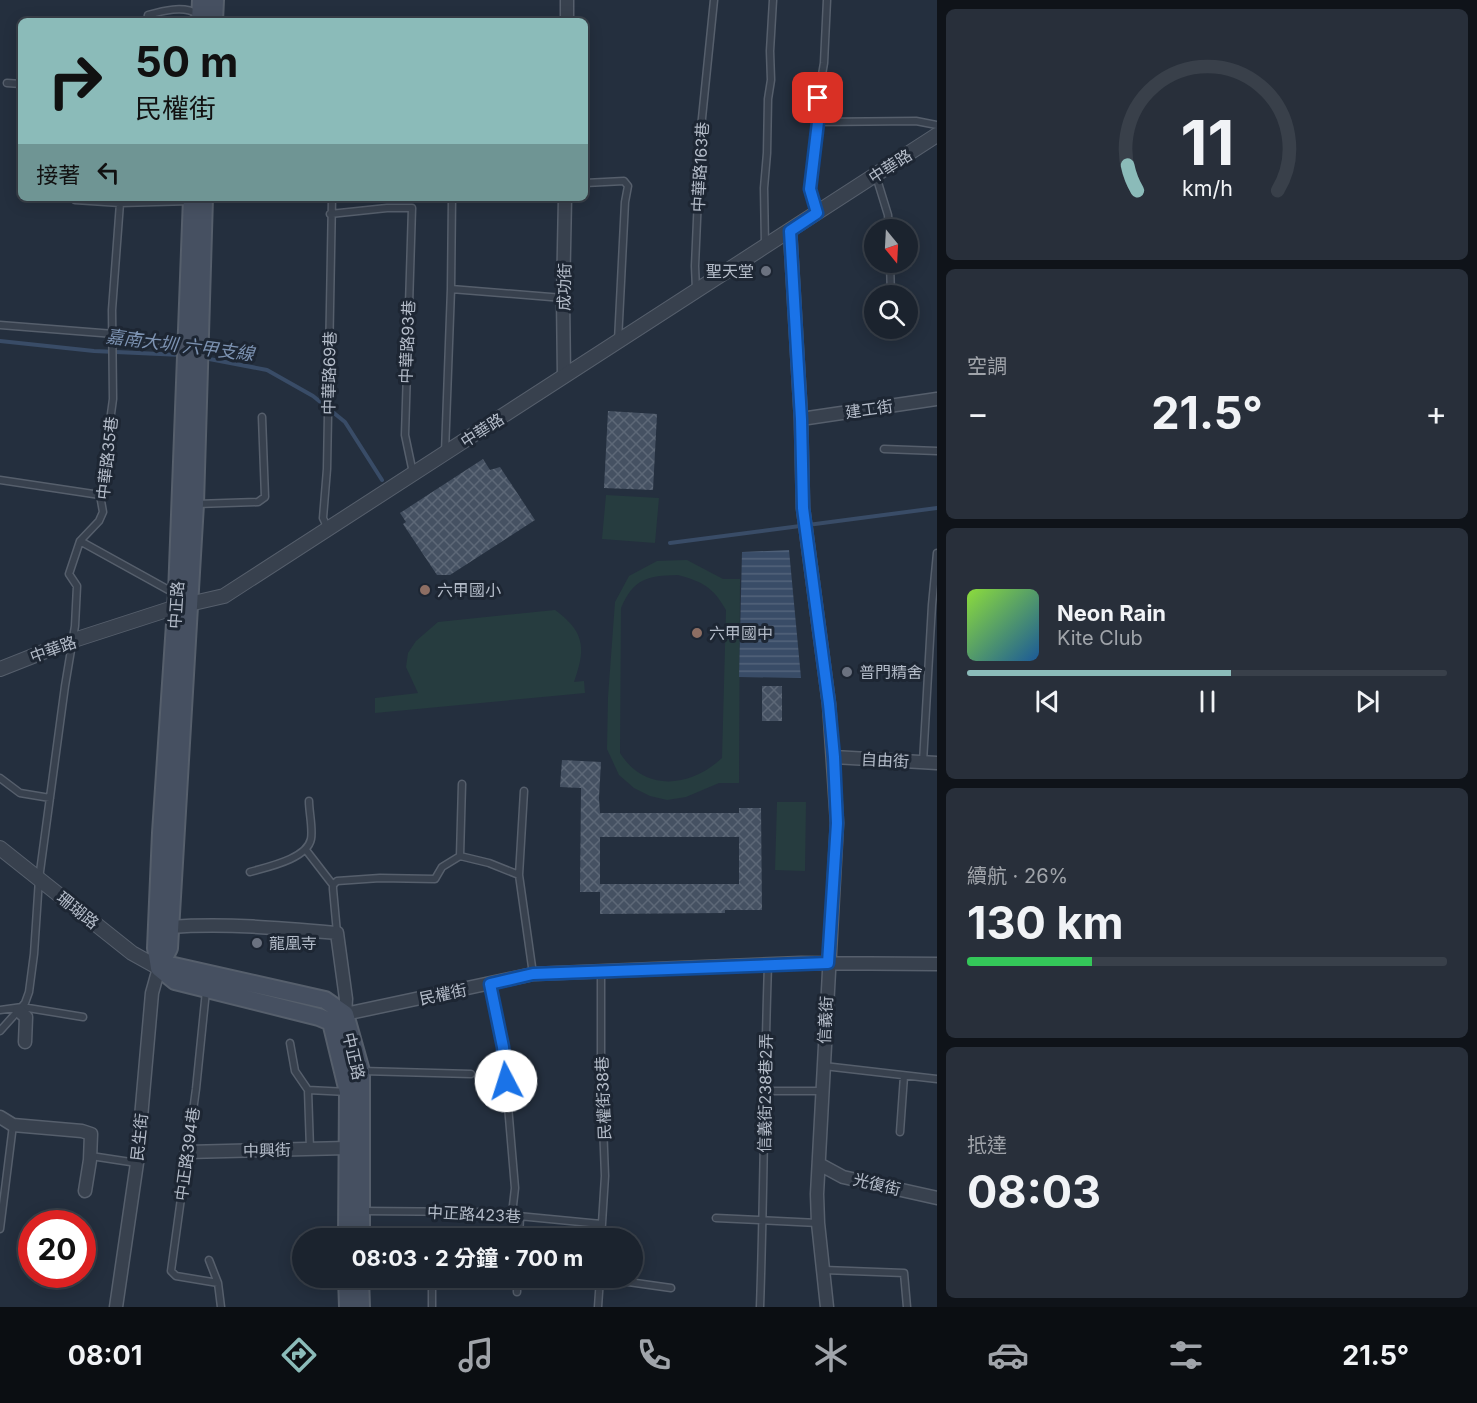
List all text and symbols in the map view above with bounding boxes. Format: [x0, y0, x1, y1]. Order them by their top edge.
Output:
text: 50 m [135, 36, 238, 87]
icon: right [36, 42, 114, 120]
pin [792, 72, 843, 123]
icon: arrive [801, 81, 834, 114]
text: 民權街 [135, 92, 216, 125]
text: 11 [1180, 105, 1234, 180]
street label: 中華路163巷 [688, 121, 712, 213]
street label: 中華路 [864, 145, 916, 187]
icon: left [92, 156, 125, 189]
text: 接著 [36, 162, 80, 188]
text: km/h [1182, 176, 1232, 202]
north arrow [864, 219, 918, 273]
map controls [864, 219, 918, 339]
place label: 聖天堂 [706, 261, 754, 281]
street label: 成功街 [554, 263, 574, 311]
marker: 聖天堂 [759, 264, 773, 278]
button: search [864, 285, 918, 339]
street label: 中華路93巷 [396, 300, 418, 384]
water label: 嘉南大圳 六甲支線 [105, 325, 257, 365]
street label: 中華路69巷 [318, 331, 340, 415]
text: 空調 [967, 354, 1007, 378]
text: 21.5° [1151, 385, 1263, 440]
text: − [967, 393, 989, 433]
text: + [1425, 393, 1447, 433]
street label: 建工街 [844, 396, 894, 422]
street label: 中華路 [456, 409, 508, 451]
street label: 中華路35巷 [93, 415, 121, 501]
street label: 中正路 [164, 580, 188, 630]
place label: 六甲國小 [437, 580, 501, 600]
marker: 六甲國小 [418, 583, 432, 597]
text: Neon Rain [1057, 600, 1166, 626]
place label: 六甲國中 [709, 623, 773, 643]
marker: 六甲國中 [690, 626, 704, 640]
text: Kite Club [1057, 626, 1143, 650]
street label: 中華路 [27, 631, 79, 667]
place label: 普門精舍 [859, 662, 923, 682]
marker: 普門精舍 [840, 665, 854, 679]
icon: previous [1031, 685, 1064, 718]
icon: pause [1191, 685, 1224, 718]
icon: next [1351, 685, 1384, 718]
street label: 自由街 [861, 749, 909, 771]
text: 續航 · 26% [967, 864, 1068, 888]
street label: 珊瑚路 [53, 887, 103, 933]
text: 130 km [967, 895, 1124, 950]
place label: 龍凰寺 [269, 933, 317, 953]
marker: 龍凰寺 [250, 936, 264, 950]
street label: 民權街 [417, 979, 469, 1009]
street label: 信義街 [814, 996, 836, 1044]
street label: 中正路 [339, 1030, 369, 1082]
street label: 信義街238巷2弄 [754, 1033, 776, 1153]
position arrow [474, 1049, 538, 1113]
street label: 民權街38巷 [592, 1056, 614, 1140]
street label: 中正路394巷 [171, 1106, 203, 1202]
street label: 民生街 [127, 1112, 151, 1162]
text: 抵達 [967, 1133, 1007, 1157]
street label: 中興街 [243, 1140, 291, 1160]
text: 08:03 [967, 1164, 1101, 1219]
street label: 光復街 [851, 1169, 903, 1199]
street label: 中正路423巷 [427, 1202, 521, 1226]
speed limit sign: 20 [18, 1210, 96, 1288]
text: 08:03 · 2 分鐘 · 700 m [352, 1245, 583, 1271]
icon: directions [278, 1334, 320, 1376]
icon: music [455, 1334, 497, 1376]
icon: phone [633, 1334, 675, 1376]
icon: climate [810, 1334, 852, 1376]
icon: car [987, 1334, 1029, 1376]
icon: filters [1165, 1334, 1207, 1376]
text: 08:01 [68, 1339, 142, 1372]
text: 21.5° [1342, 1339, 1409, 1372]

